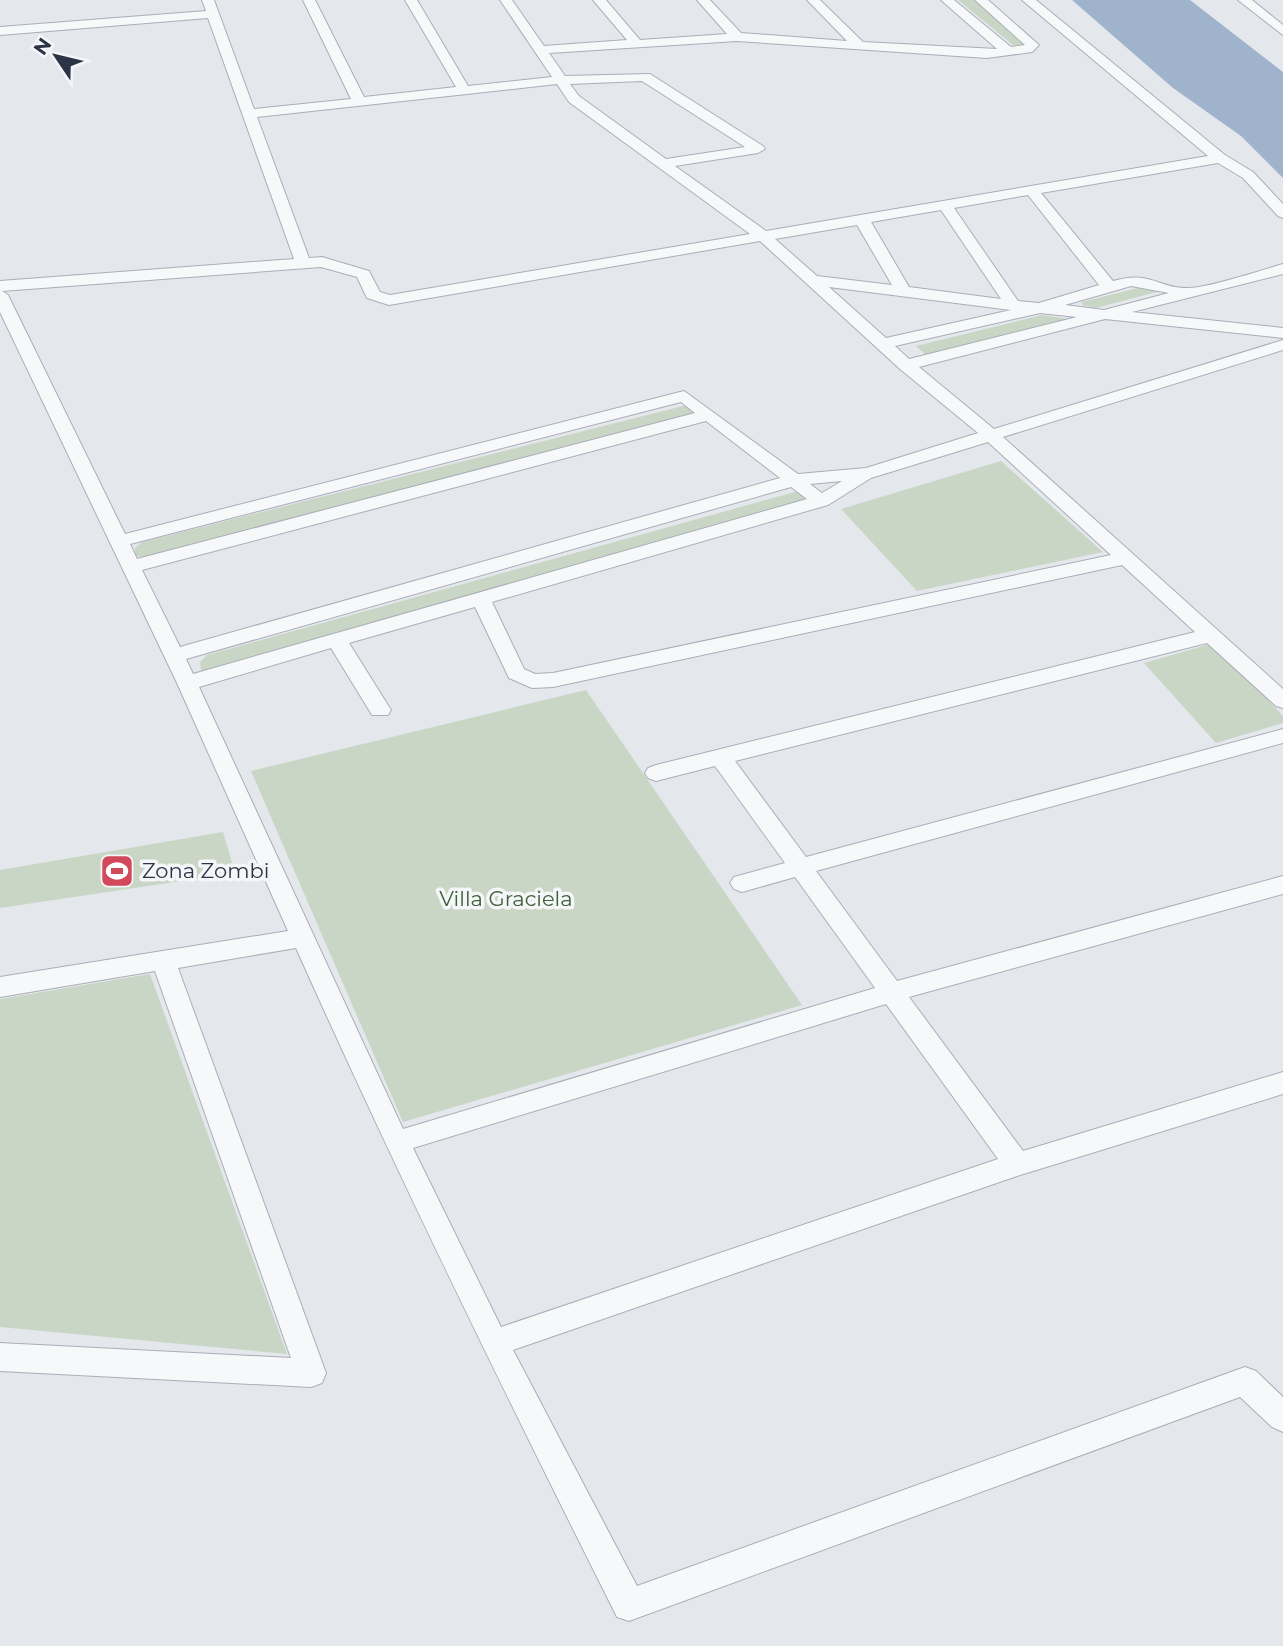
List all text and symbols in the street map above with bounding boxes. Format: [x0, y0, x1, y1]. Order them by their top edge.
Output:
north arrow [21, 21, 91, 91]
text: N [29, 34, 56, 59]
sports icon: Zona Zombi [98, 852, 136, 890]
place label: Zona Zombi [142, 858, 269, 883]
park label: Villa Graciela [439, 886, 573, 911]

